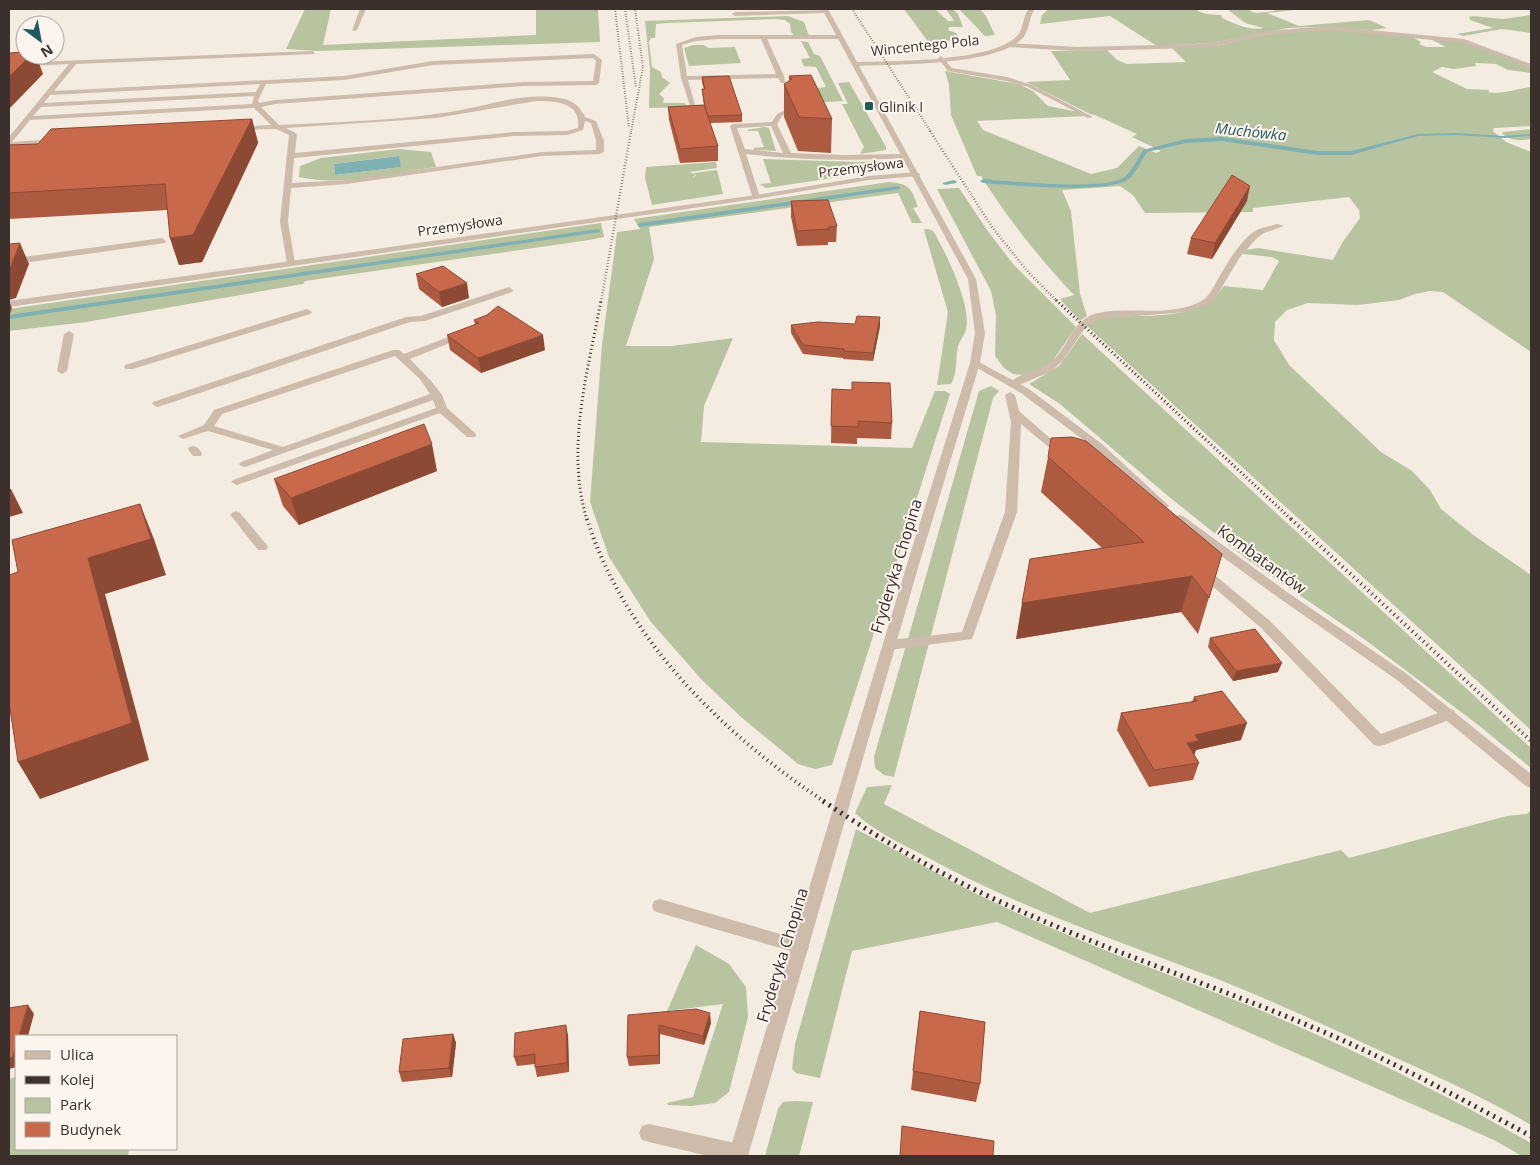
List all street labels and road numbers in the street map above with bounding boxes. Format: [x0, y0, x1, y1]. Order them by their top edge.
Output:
street label: Wincentego Pola [870, 30, 980, 60]
street label: Przemysłowa [817, 152, 905, 182]
street label: Przemysłowa [416, 210, 504, 240]
street label: Fryderyka Chopina [865, 496, 927, 636]
street label: Kombatantów [1213, 519, 1311, 599]
street label: Fryderyka Chopina [751, 885, 813, 1025]

